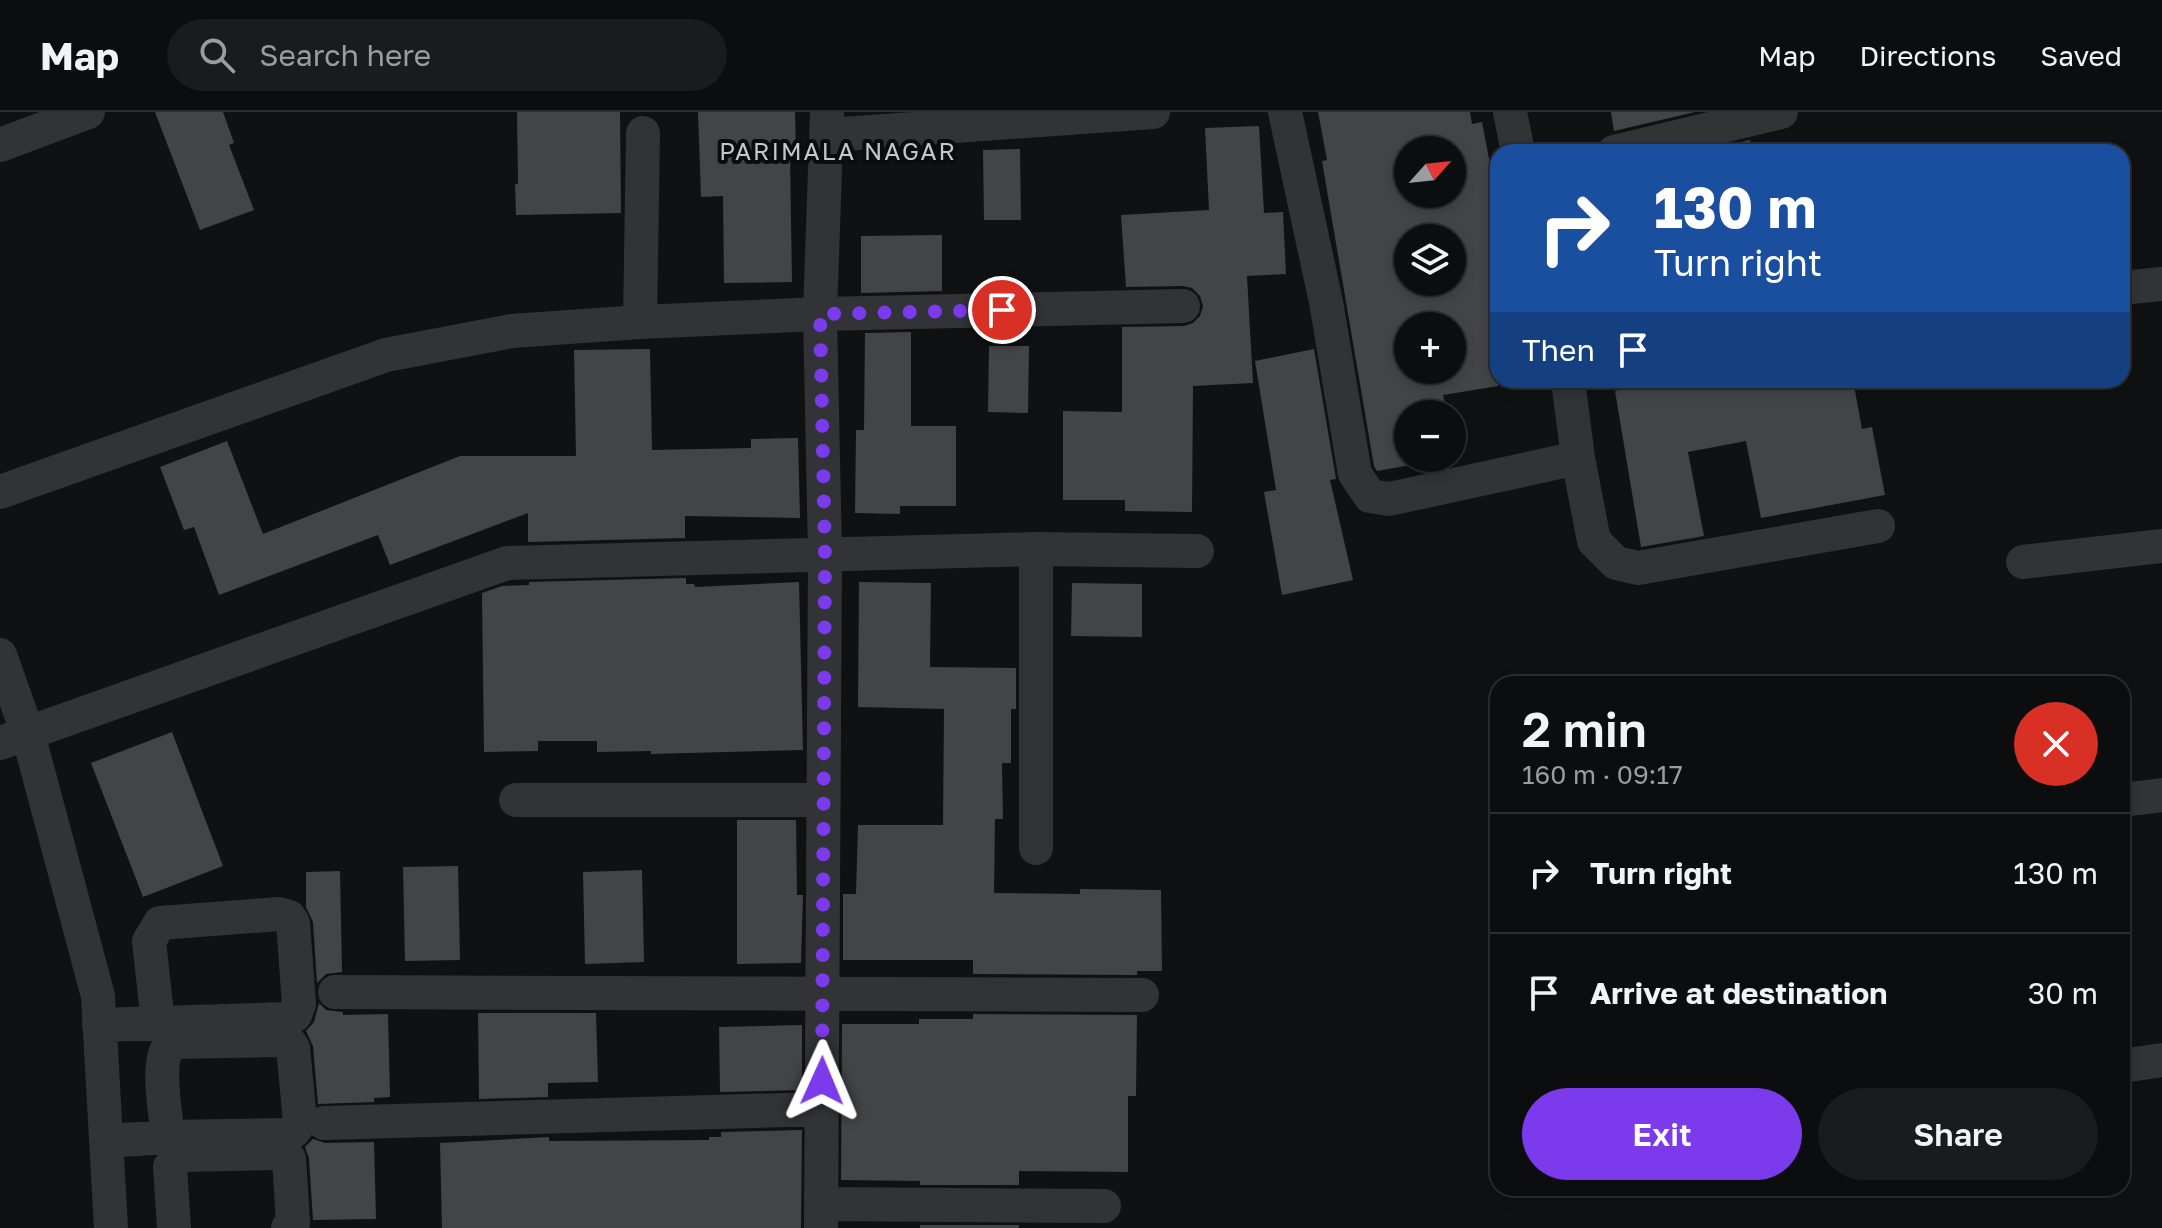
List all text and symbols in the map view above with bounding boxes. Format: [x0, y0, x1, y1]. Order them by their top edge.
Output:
search box [167, 19, 727, 91]
text: Map [40, 33, 119, 78]
icon: search [195, 33, 239, 77]
text: Search here [259, 37, 431, 73]
text: Map [1758, 39, 1815, 72]
text: Directions [1859, 39, 1996, 72]
text: Saved [2040, 39, 2122, 72]
district label: PARIMALA NAGAR [719, 136, 957, 165]
north arrow [1394, 136, 1466, 208]
map controls [1394, 136, 1466, 472]
text: 130 m [1654, 173, 1816, 240]
icon: right [1522, 176, 1626, 280]
button: layers [1394, 224, 1466, 296]
text: Turn right [1654, 241, 1822, 284]
pin [968, 276, 1036, 344]
icon: arrive [980, 288, 1024, 332]
button: + [1394, 312, 1466, 384]
icon: arrive [1611, 328, 1655, 372]
text: Then [1522, 332, 1595, 368]
button: − [1394, 400, 1466, 472]
text: 2 min [1522, 700, 1647, 758]
button: close [2014, 702, 2098, 786]
text: 160 m · 09:17 [1522, 759, 1683, 790]
icon: right [1522, 851, 1566, 895]
text: Turn right [1590, 855, 1732, 891]
text: 130 m [2013, 855, 2098, 891]
icon: arrive [1522, 971, 1566, 1015]
text: Arrive at destination [1590, 975, 1887, 1011]
text: 30 m [2028, 975, 2098, 1011]
position arrow [780, 1039, 864, 1123]
button: Exit [1522, 1088, 1802, 1180]
button: Share [1818, 1088, 2098, 1180]

